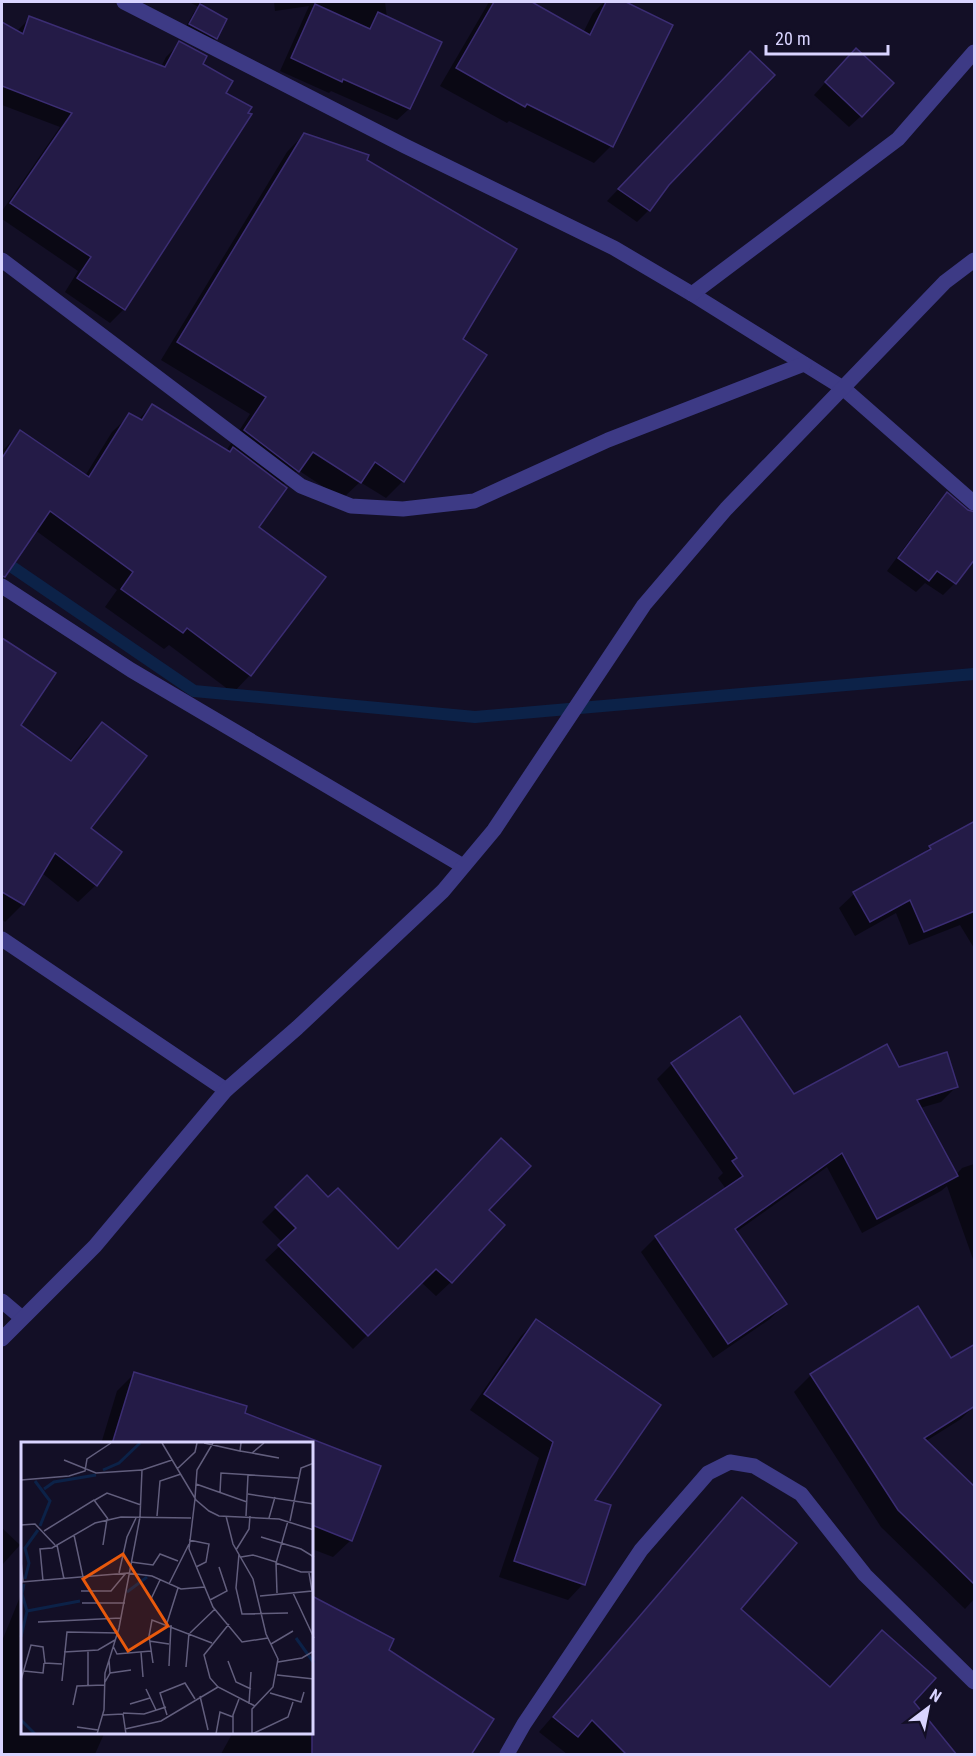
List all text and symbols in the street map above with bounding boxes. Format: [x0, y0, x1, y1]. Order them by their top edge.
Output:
scale bar [766, 18, 888, 56]
text: 20 m [775, 28, 810, 49]
inset map [21, 1442, 314, 1735]
north arrow [898, 1678, 958, 1738]
text: N [926, 1685, 945, 1706]

